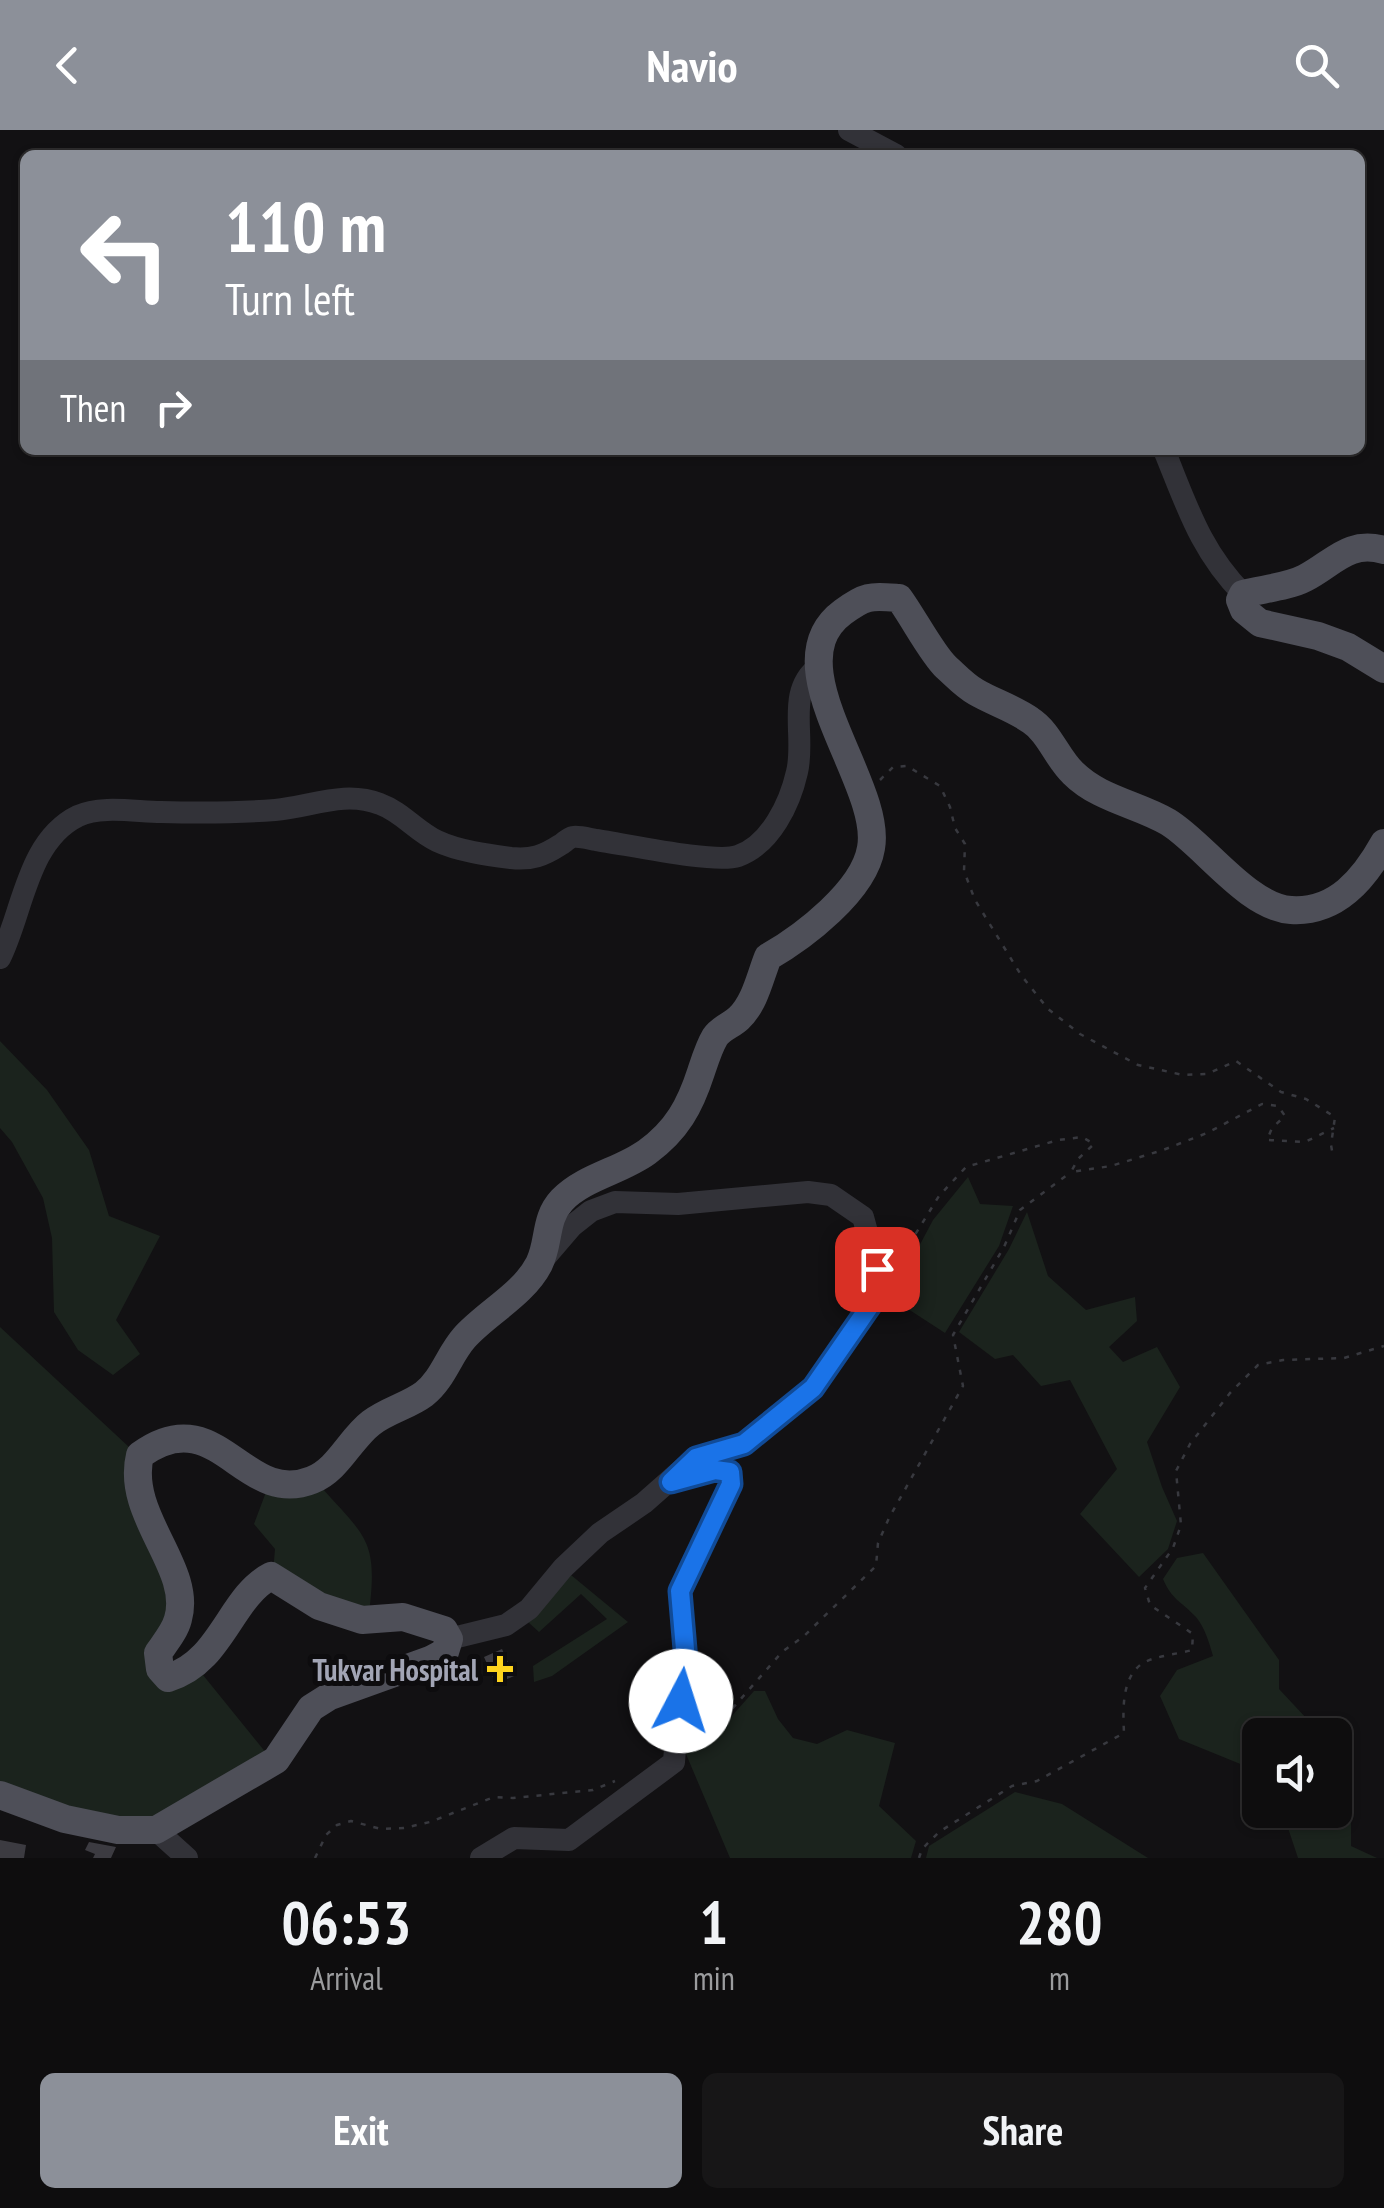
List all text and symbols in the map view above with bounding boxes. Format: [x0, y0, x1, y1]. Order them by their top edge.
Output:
text: Navio [647, 36, 738, 94]
icon: back [40, 38, 95, 93]
icon: search [1289, 38, 1344, 93]
text: 110 m [225, 181, 386, 271]
icon: left [60, 190, 190, 320]
text: Turn left [225, 269, 355, 327]
icon: right [146, 380, 201, 435]
text: Then [60, 383, 126, 432]
pin [835, 1227, 920, 1312]
icon: arrive [850, 1242, 905, 1297]
position arrow [629, 1649, 733, 1753]
place label: Tukvar Hospital [312, 1650, 479, 1689]
marker: Tukvar Hospital [487, 1656, 513, 1682]
map controls [1242, 1718, 1352, 1828]
button: sound [1242, 1718, 1352, 1828]
text: 06:53 [282, 1883, 411, 1961]
text: 1 [700, 1883, 728, 1961]
text: 280 [1016, 1883, 1102, 1961]
text: Arrival [310, 1957, 383, 1999]
text: min [693, 1957, 735, 1999]
text: m [1049, 1957, 1070, 1999]
button: Exit [40, 2073, 682, 2188]
button: Share [702, 2073, 1344, 2188]

